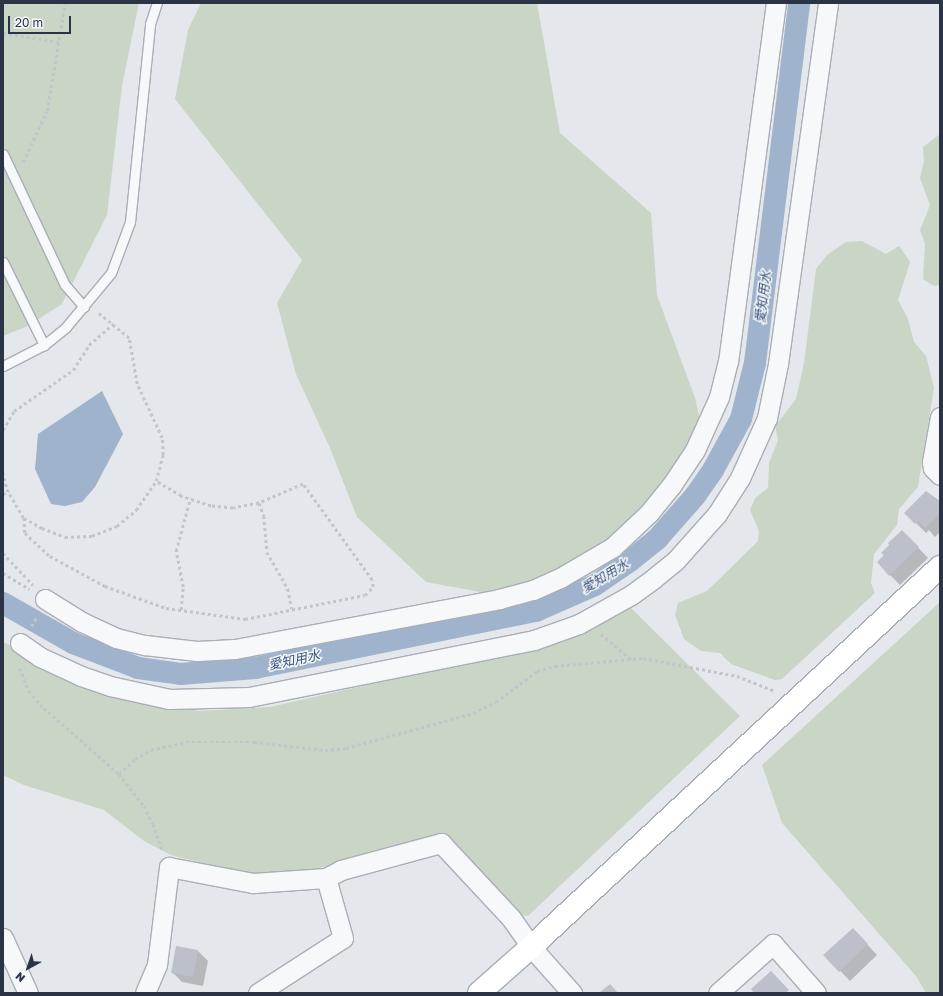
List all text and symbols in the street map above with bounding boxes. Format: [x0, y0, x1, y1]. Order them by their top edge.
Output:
scale bar [10, 8, 73, 34]
text: 20 m [15, 15, 43, 30]
water label: 愛知用水 [752, 270, 774, 324]
water label: 愛知用水 [579, 556, 631, 596]
water label: 愛知用水 [267, 647, 321, 673]
north arrow [8, 948, 48, 988]
text: N [13, 970, 27, 985]

